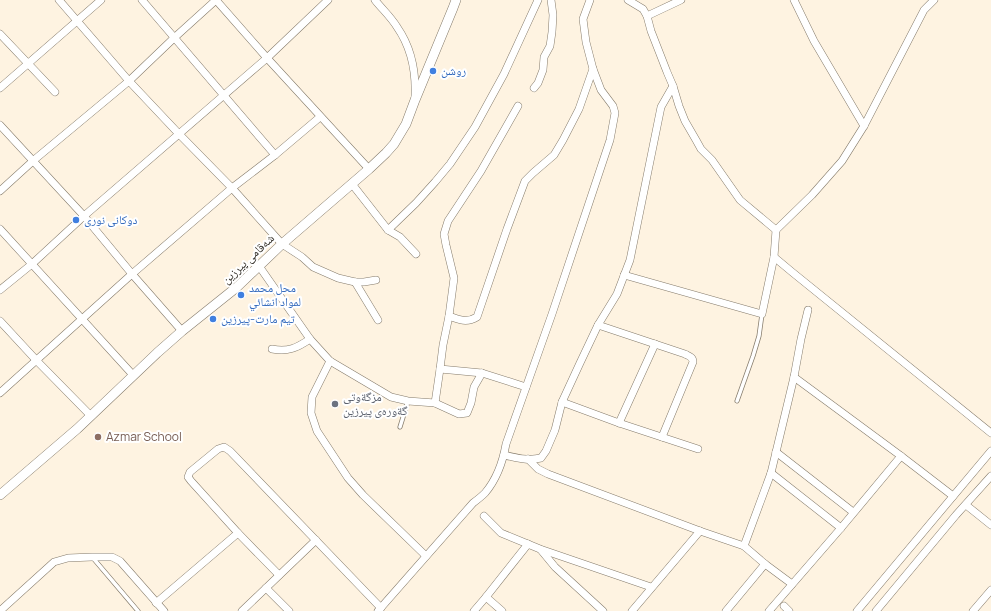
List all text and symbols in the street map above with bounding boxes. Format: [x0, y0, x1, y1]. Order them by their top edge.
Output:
place label: روشن [441, 62, 467, 79]
marker: روشن [428, 66, 438, 76]
place label: دوکانی نوری [84, 211, 138, 228]
marker: دوکانی نوری [71, 215, 81, 225]
street label: شەقامی پیرزین [218, 230, 278, 288]
place label: محل محمد لمواد انشائي [249, 279, 301, 312]
marker: محل محمد لمواد انشائي [236, 290, 246, 300]
place label: تیم مارت-پیرزین [221, 310, 295, 327]
marker: تیم مارت-پیرزین [208, 314, 218, 324]
place label: مزگةوتی گةورەی پیرزین [343, 388, 407, 419]
marker: مزگةوتی گةورەی پیرزین [330, 399, 340, 409]
place label: Azmar School [106, 428, 182, 445]
marker: Azmar School [93, 432, 103, 442]

